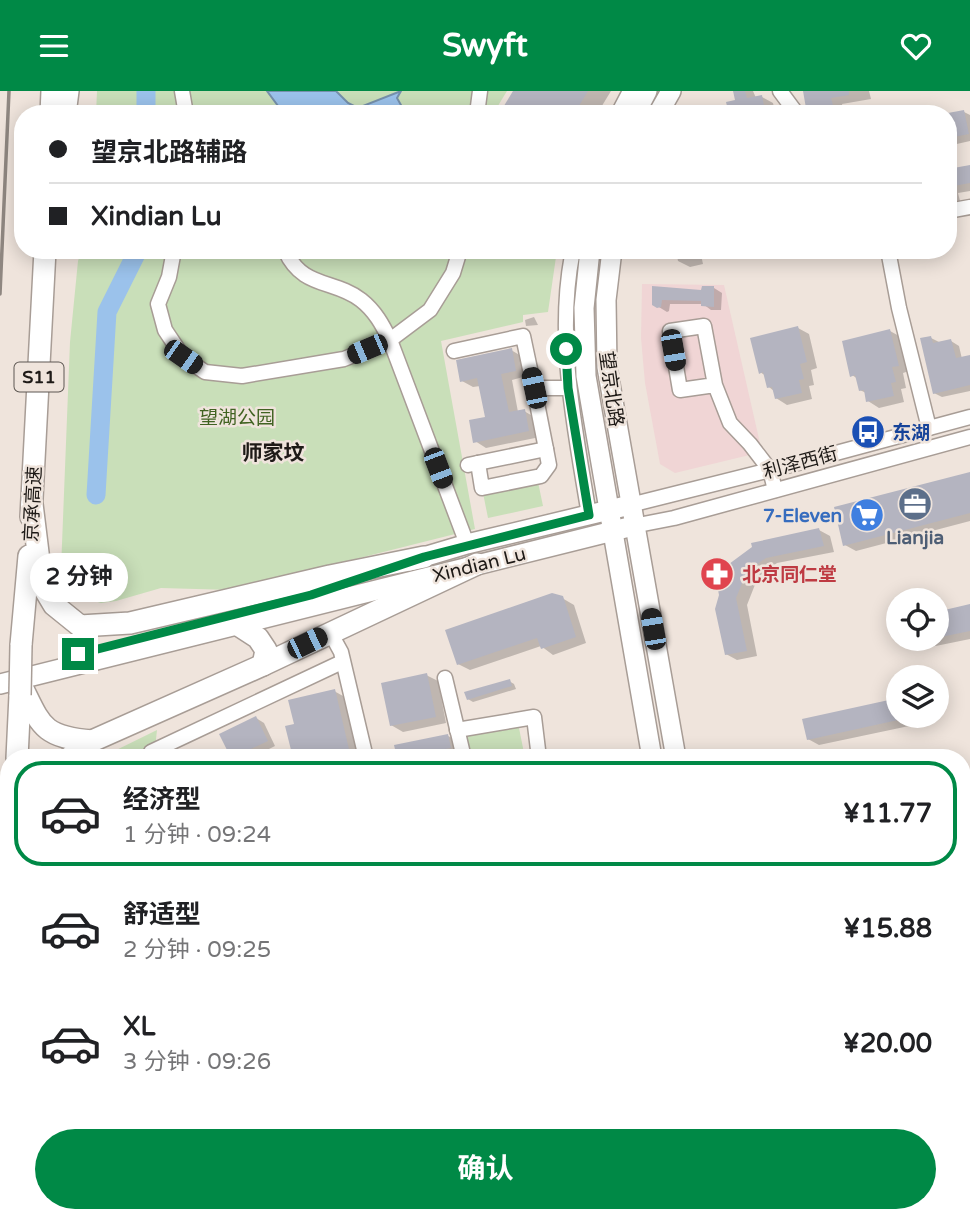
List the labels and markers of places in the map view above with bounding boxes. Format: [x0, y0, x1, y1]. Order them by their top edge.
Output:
bus stop icon: 东湖 [849, 413, 887, 451]
place label: 东湖 [892, 422, 930, 444]
office icon: Lianjia [896, 485, 934, 523]
supermarket icon: 7-Eleven [848, 496, 886, 534]
place label: 7-Eleven [763, 505, 842, 527]
place label: Lianjia [886, 527, 944, 550]
pharmacy icon: 北京同仁堂 [698, 555, 736, 593]
place label: 北京同仁堂 [742, 564, 837, 586]

